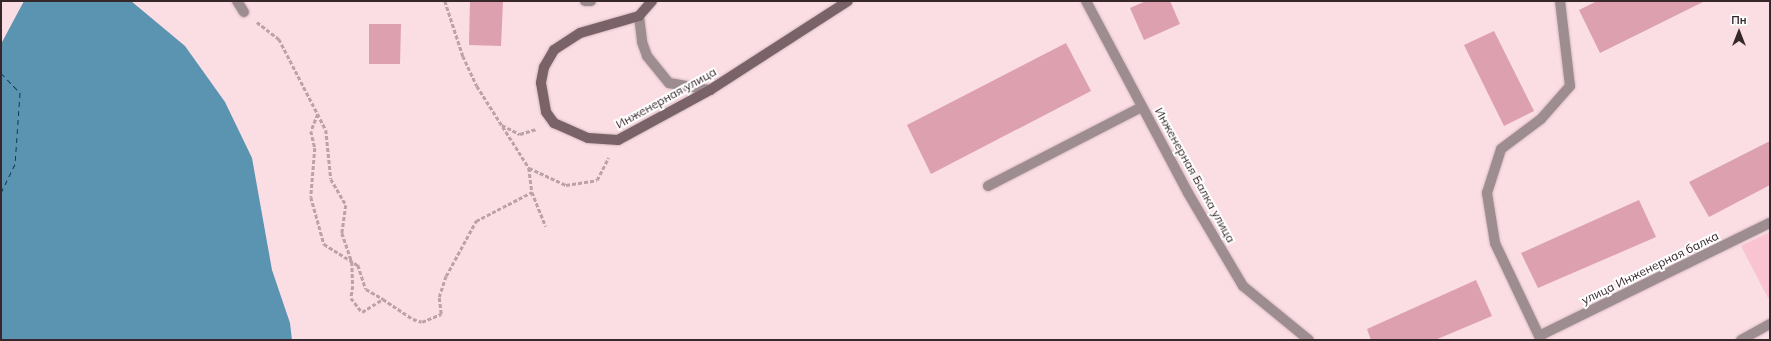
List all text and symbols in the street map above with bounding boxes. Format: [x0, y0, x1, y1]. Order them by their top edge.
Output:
north arrow [1719, 12, 1759, 52]
text: Пн [1731, 13, 1747, 27]
street label: Инженерная улица [613, 64, 719, 132]
street label: Инженерная Балка улица [1152, 105, 1238, 245]
street label: улица Инженерная балка [1579, 228, 1721, 308]

